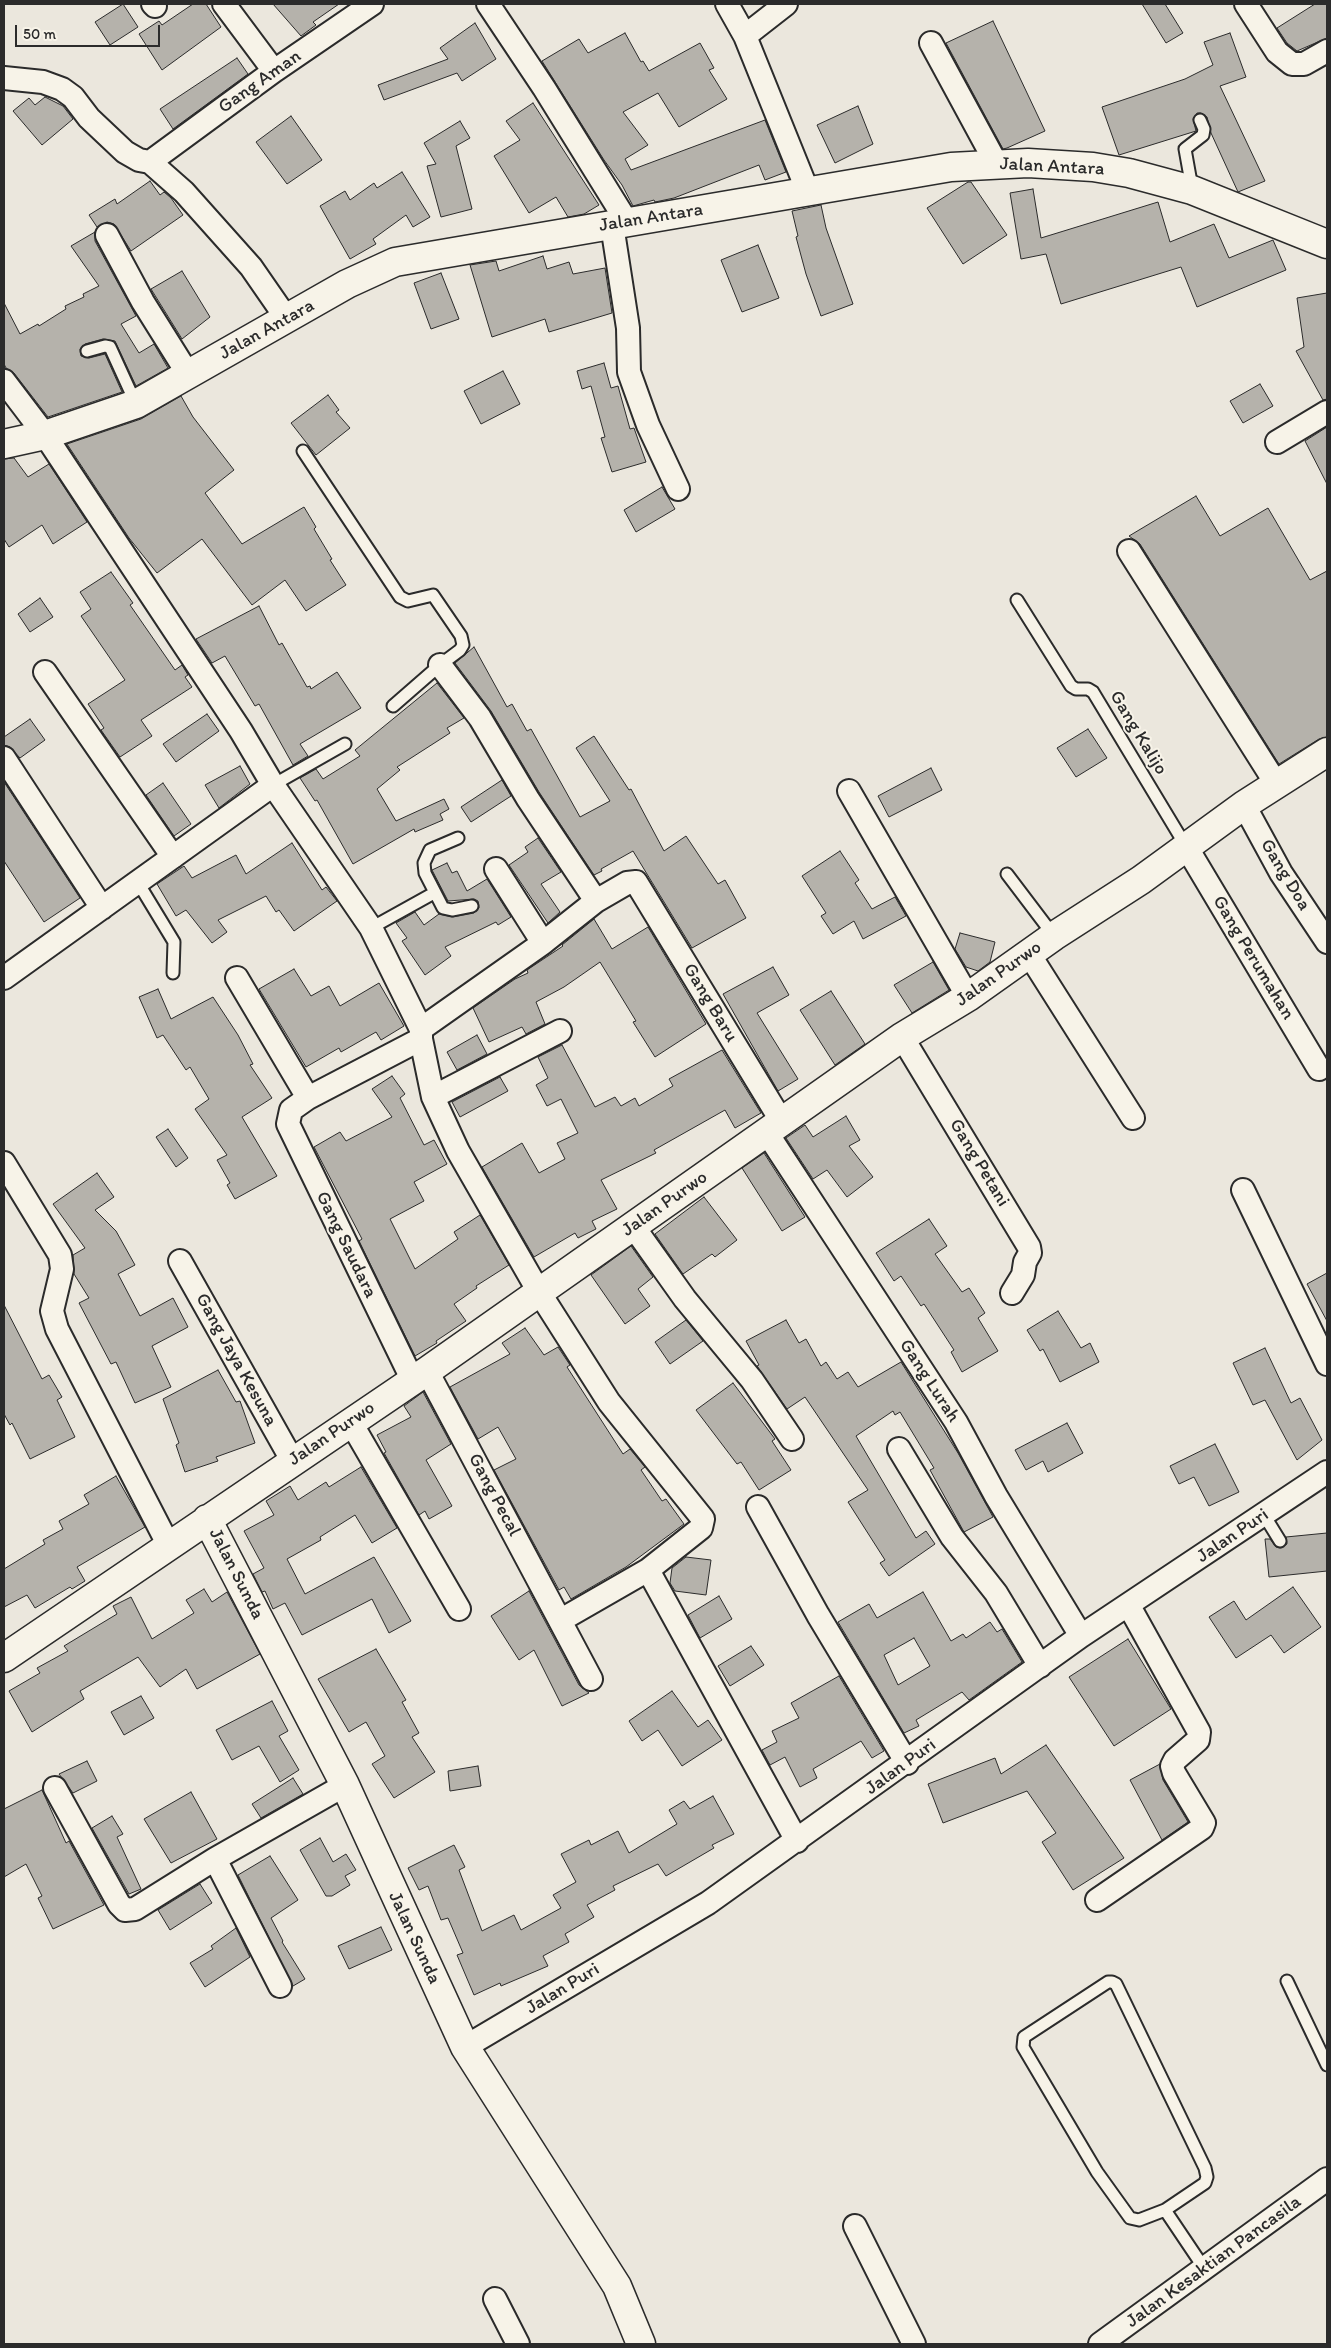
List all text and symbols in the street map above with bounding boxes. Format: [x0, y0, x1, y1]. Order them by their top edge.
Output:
scale bar [18, 15, 162, 47]
text: 50 m [23, 25, 56, 43]
street label: Gang Aman [214, 45, 306, 119]
street label: Jalan Antara [999, 153, 1105, 181]
street label: Jalan Antara [598, 199, 704, 237]
street label: Jalan Antara [216, 295, 318, 365]
street label: Gang Kalijo [1104, 687, 1172, 779]
street label: Gang Doa [1255, 835, 1315, 915]
street label: Gang Perumahan [1207, 892, 1299, 1024]
street label: Jalan Purwo [952, 936, 1046, 1012]
street label: Gang Baru [678, 960, 742, 1046]
street label: Gang Petani [944, 1115, 1014, 1211]
street label: Jalan Purwo [618, 1166, 712, 1242]
street label: Gang Saudara [310, 1188, 382, 1302]
street label: Gang Jaya Kesuna [190, 1289, 282, 1431]
street label: Gang Lurah [894, 1335, 964, 1427]
street label: Jalan Purwo [284, 1397, 380, 1471]
street label: Gang Pecal [463, 1450, 525, 1540]
street label: Jalan Puri [1193, 1504, 1273, 1568]
street label: Jalan Sunda [203, 1525, 269, 1623]
street label: Jalan Puri [861, 1734, 941, 1800]
street label: Jalan Sunda [383, 1888, 445, 1988]
street label: Jalan Puri [522, 1958, 604, 2020]
street label: Jalan Kesaktian Pancasila [1122, 2191, 1306, 2333]

